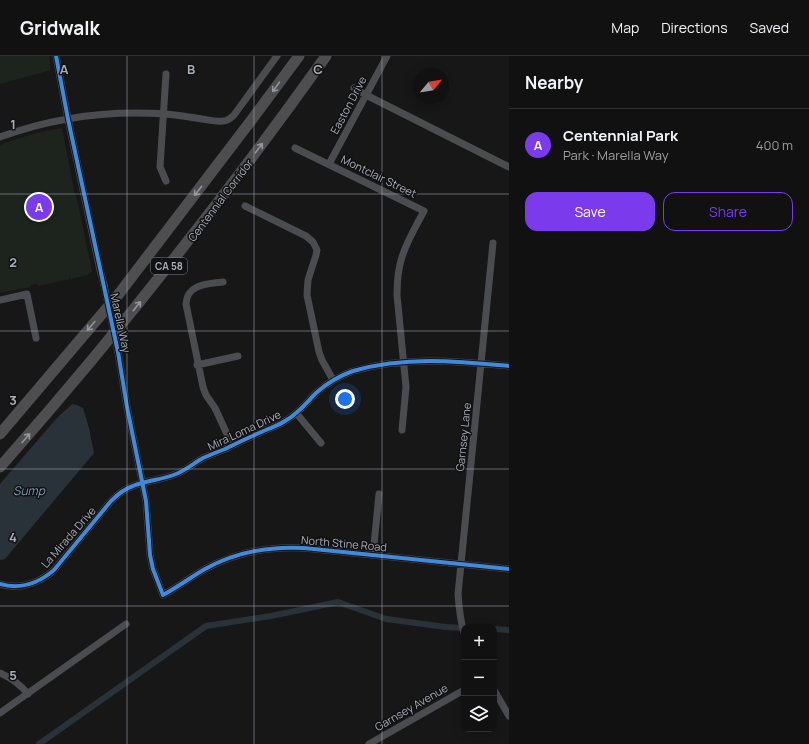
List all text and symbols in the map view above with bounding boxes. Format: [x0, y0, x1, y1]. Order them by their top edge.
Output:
text: Gridwalk [20, 15, 100, 41]
text: Map [611, 18, 639, 37]
text: Directions [661, 18, 728, 37]
text: Saved [750, 18, 789, 37]
text: A [60, 60, 69, 78]
text: B [187, 60, 195, 78]
text: C [313, 60, 323, 78]
north arrow [413, 68, 449, 104]
text: Nearby [525, 71, 583, 94]
street label: Easton Drive [327, 73, 370, 136]
one-way arrow [272, 82, 280, 93]
text: 1 [10, 115, 16, 133]
text: Centennial Park [563, 125, 678, 146]
text: A [534, 136, 542, 154]
text: 400 m [756, 136, 793, 154]
one-way arrow [255, 143, 263, 154]
text: Park · Marella Way [563, 146, 669, 164]
street label: Montclair Street [339, 151, 419, 201]
street label: Centennial Corridor [184, 156, 256, 244]
one-way arrow [193, 185, 202, 196]
pin: A [26, 192, 52, 222]
button: Save [525, 192, 655, 231]
button: Share [663, 192, 793, 231]
text: 2 [9, 253, 17, 271]
road number: CA 58 [151, 258, 187, 274]
street label: Marella Way [107, 292, 135, 354]
one-way arrow [132, 301, 141, 312]
one-way arrow [87, 321, 96, 331]
your location [335, 389, 355, 409]
text: 3 [9, 391, 17, 409]
street label: Garnsey Lane [452, 401, 474, 472]
street label: Mira Loma Drive [205, 406, 284, 454]
one-way arrow [21, 433, 30, 443]
water label: Sump [13, 482, 46, 499]
street label: La Mirada Drive [37, 503, 99, 571]
text: 4 [9, 528, 17, 546]
street label: North Stine Road [300, 532, 388, 554]
map controls [461, 624, 497, 732]
button: + [461, 624, 497, 660]
button: − [461, 660, 497, 696]
text: 5 [9, 666, 17, 684]
street label: Garnsey Avenue [372, 680, 451, 734]
button: layers [461, 696, 497, 732]

